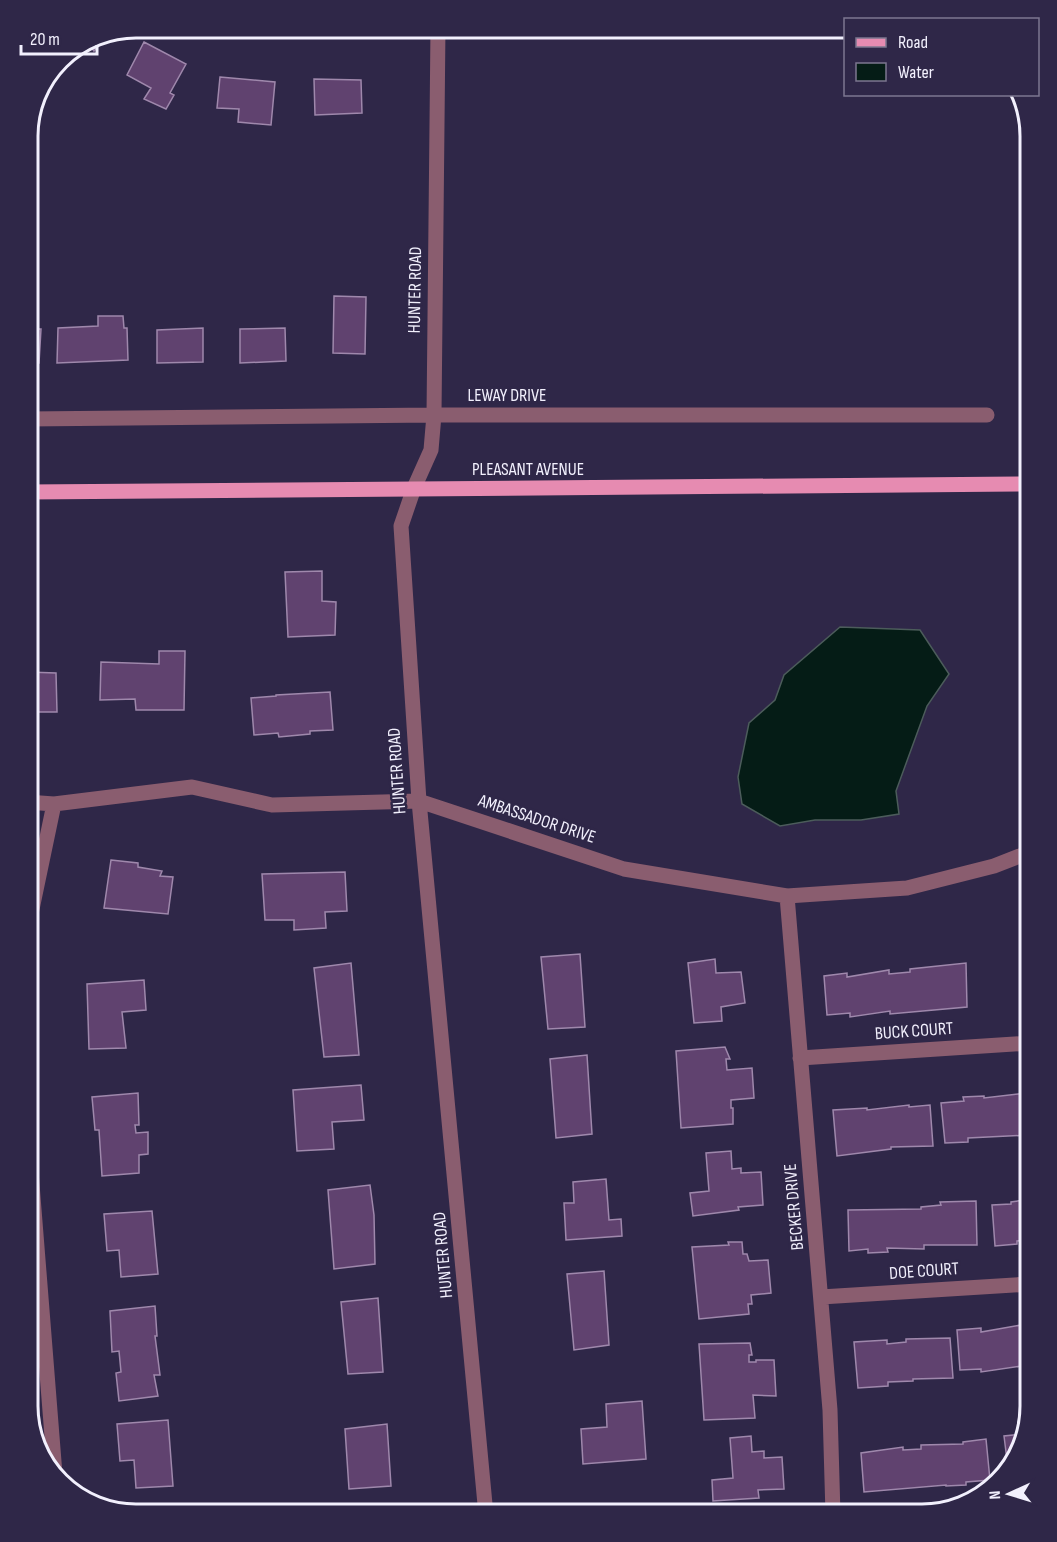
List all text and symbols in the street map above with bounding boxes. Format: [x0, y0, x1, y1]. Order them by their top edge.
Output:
scale bar [21, 18, 98, 56]
legend [844, 18, 1039, 96]
text: 20 m [30, 29, 60, 50]
text: Road [898, 32, 928, 53]
text: Water [898, 62, 934, 83]
street label: HUNTER ROAD [404, 246, 426, 334]
street label: LEWAY DRIVE [467, 385, 547, 406]
street label: PLEASANT AVENUE [472, 459, 584, 480]
street label: HUNTER ROAD [384, 727, 410, 815]
street label: AMBASSADOR DRIVE [475, 790, 598, 848]
street label: BUCK COURT [874, 1018, 954, 1044]
street label: BECKER DRIVE [780, 1163, 808, 1251]
street label: HUNTER ROAD [429, 1211, 457, 1299]
street label: DOE COURT [888, 1258, 960, 1284]
north arrow [979, 1464, 1039, 1524]
text: N [986, 1490, 1005, 1500]

